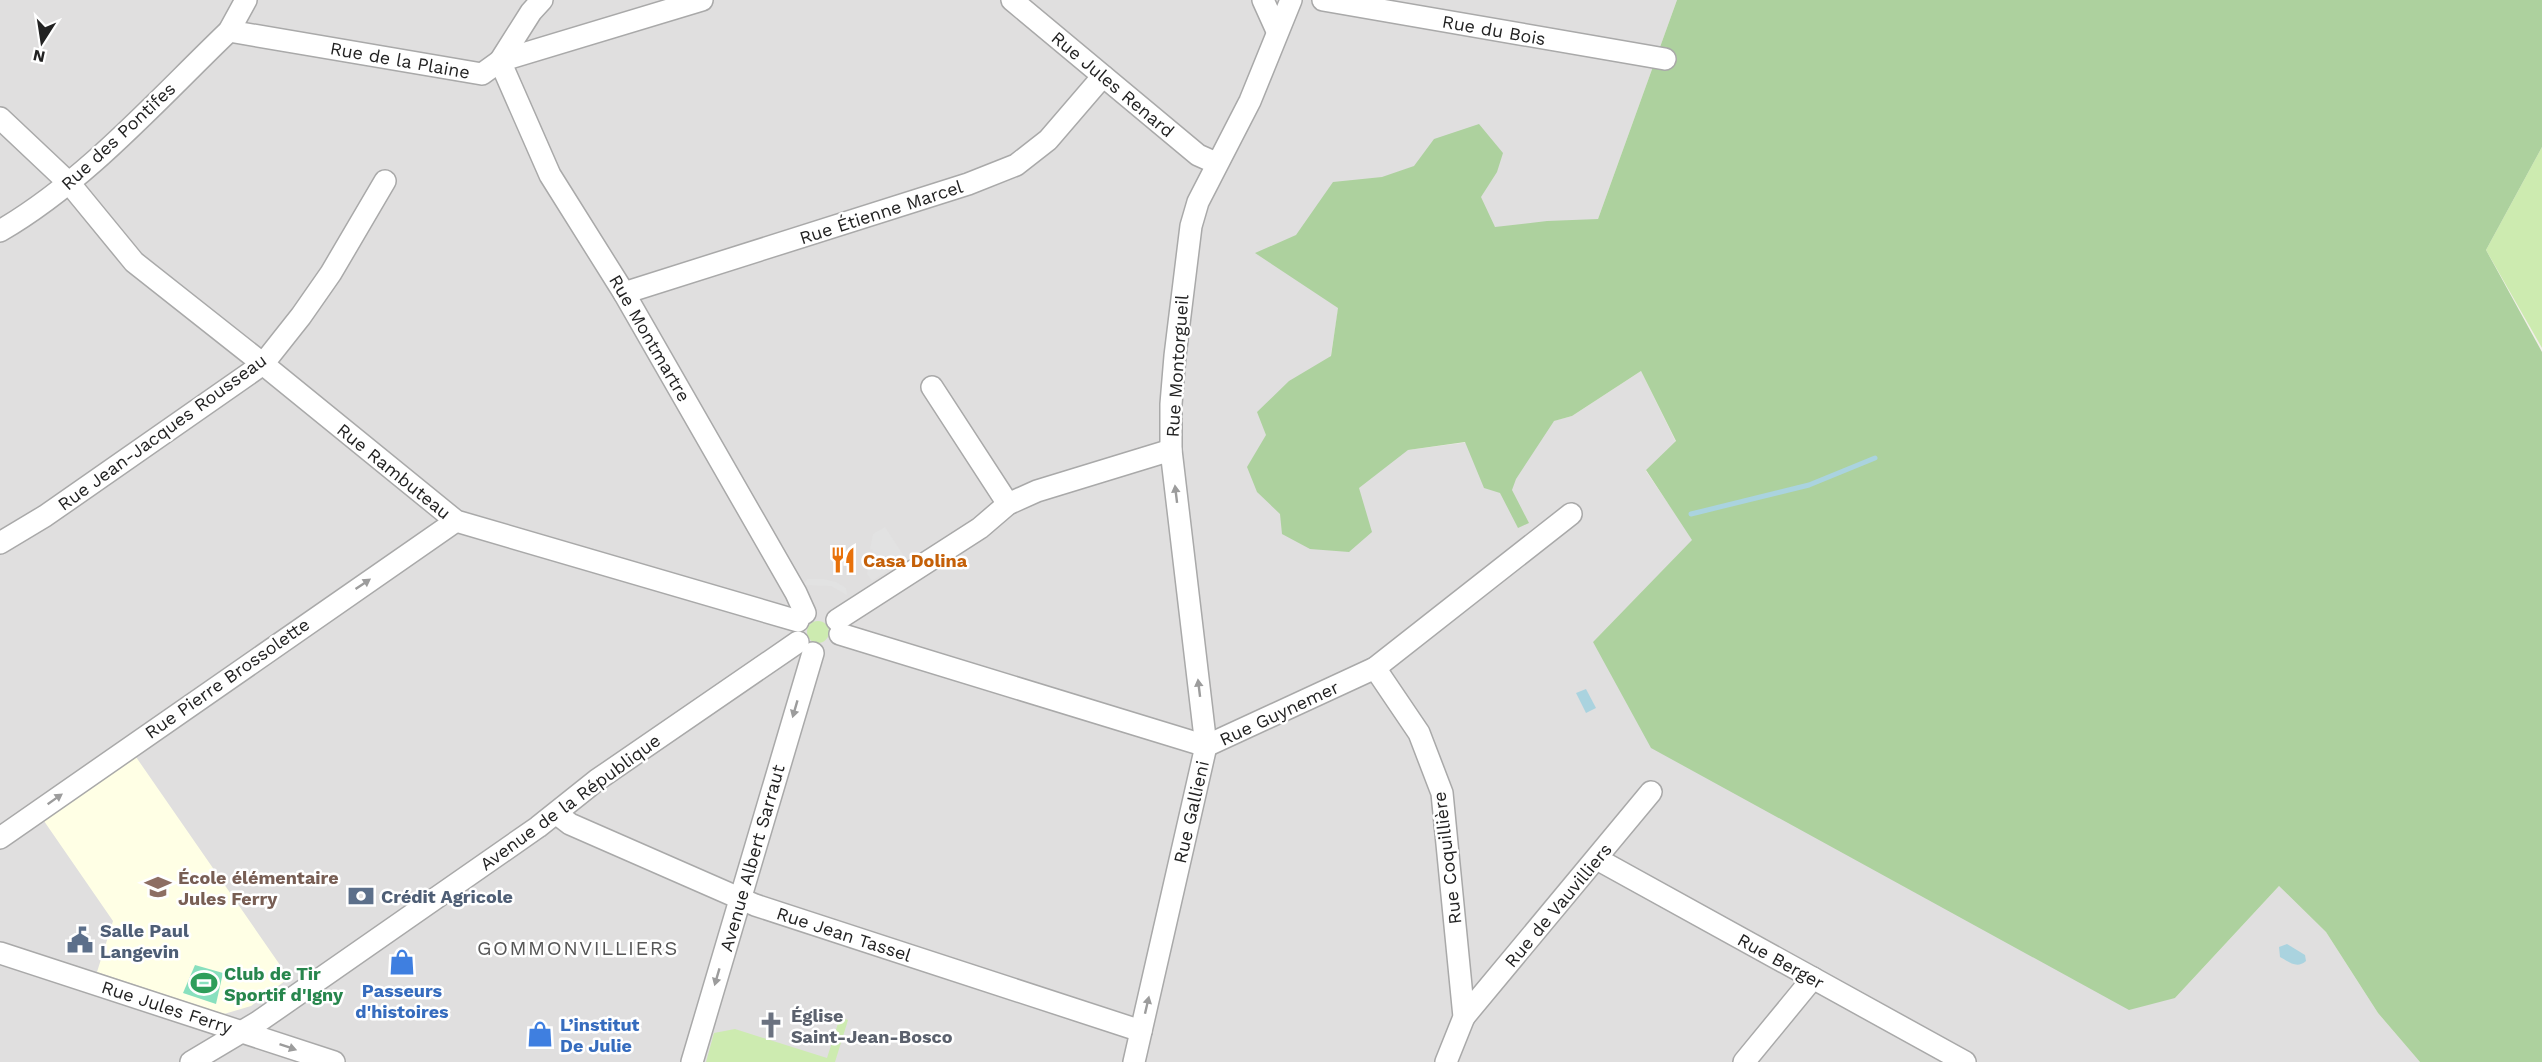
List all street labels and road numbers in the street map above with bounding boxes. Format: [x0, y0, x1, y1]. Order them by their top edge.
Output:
street label: Rue du Bois [1441, 11, 1547, 49]
street label: Rue Jules Renard [1048, 27, 1178, 141]
street label: Rue de la Plaine [328, 37, 472, 83]
street label: Rue des Pontifes [57, 78, 179, 194]
street label: Rue Étienne Marcel [797, 176, 966, 248]
street label: Rue Montmartre [605, 271, 695, 405]
street label: Rue Montorgueil [1162, 293, 1192, 438]
street label: Rue Jean-Jacques Rousseau [54, 349, 270, 515]
street label: Rue Rambuteau [333, 419, 455, 523]
street label: Rue Pierre Brossolette [141, 613, 313, 743]
street label: Rue Guynemer [1216, 676, 1342, 750]
street label: Avenue de la République [476, 729, 664, 875]
street label: Rue Gallieni [1169, 759, 1213, 865]
street label: Avenue Albert Sarraut [715, 762, 789, 954]
street label: Rue Coquillière [1428, 791, 1466, 925]
street label: Rue de Vauvilliers [1500, 839, 1616, 971]
street label: Rue Jean Tassel [774, 902, 915, 966]
street label: Rue Berger [1734, 929, 1828, 993]
street label: Rue Jules Ferry [99, 976, 236, 1038]

